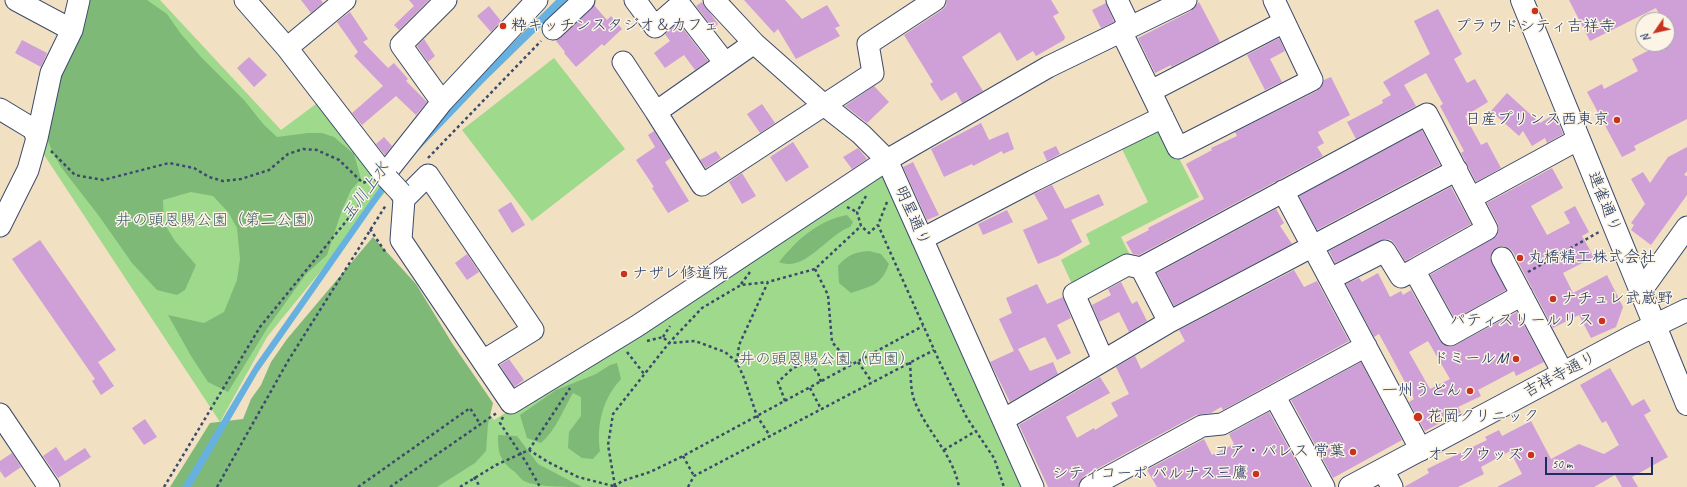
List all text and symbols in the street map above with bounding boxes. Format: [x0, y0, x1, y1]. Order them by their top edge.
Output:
marker: プラウドシティ吉祥寺 [1530, 6, 1540, 16]
north arrow [1635, 12, 1675, 52]
place label: 粋キッチンスタジオ＆カフェ [511, 16, 719, 36]
place label: プラウドシティ吉祥寺 [1455, 17, 1615, 37]
marker: 粋キッチンスタジオ＆カフェ [498, 21, 508, 31]
text: N [1638, 31, 1654, 45]
place label: 日産プリンス西東京 [1465, 110, 1609, 130]
marker: 日産プリンス西東京 [1612, 115, 1622, 125]
water label: 玉川上水 [338, 158, 394, 226]
street label: 連雀通り [1583, 169, 1625, 235]
street label: 明星通り [890, 183, 934, 249]
park label: 井の頭恩賜公園（第二公園） [116, 211, 324, 231]
place label: 丸橋精工株式会社 [1528, 248, 1656, 268]
marker: 丸橋精工株式会社 [1515, 253, 1525, 263]
place label: ナザレ修道院 [632, 264, 728, 284]
marker: ナザレ修道院 [619, 269, 629, 279]
place label: ナチュレ武蔵野 [1561, 289, 1673, 309]
marker: ナチュレ武蔵野 [1548, 294, 1558, 304]
place label: パティスリールリス [1450, 311, 1594, 331]
marker: パティスリールリス [1597, 316, 1607, 326]
street label: 吉祥寺通り [1520, 348, 1600, 402]
place label: ドミールM [1433, 349, 1508, 369]
park label: 井の頭恩賜公園（西園） [739, 350, 915, 370]
marker: ドミールM [1511, 354, 1521, 364]
place label: 一州うどん [1382, 381, 1462, 401]
marker: 一州うどん [1465, 386, 1475, 396]
place label: 花岡クリニック [1427, 407, 1539, 427]
marker: 花岡クリニック [1412, 411, 1424, 423]
place label: コア・パレス 常葉 [1213, 442, 1345, 462]
place label: オークウッズ [1427, 445, 1523, 465]
marker: コア・パレス 常葉 [1348, 447, 1358, 457]
scale bar [1547, 449, 1655, 475]
marker: オークウッズ [1526, 450, 1536, 460]
text: 50 m [1552, 456, 1572, 472]
place label: シティコーポ パルナス三鷹 [1052, 464, 1248, 484]
marker: シティコーポ パルナス三鷹 [1251, 469, 1261, 479]

